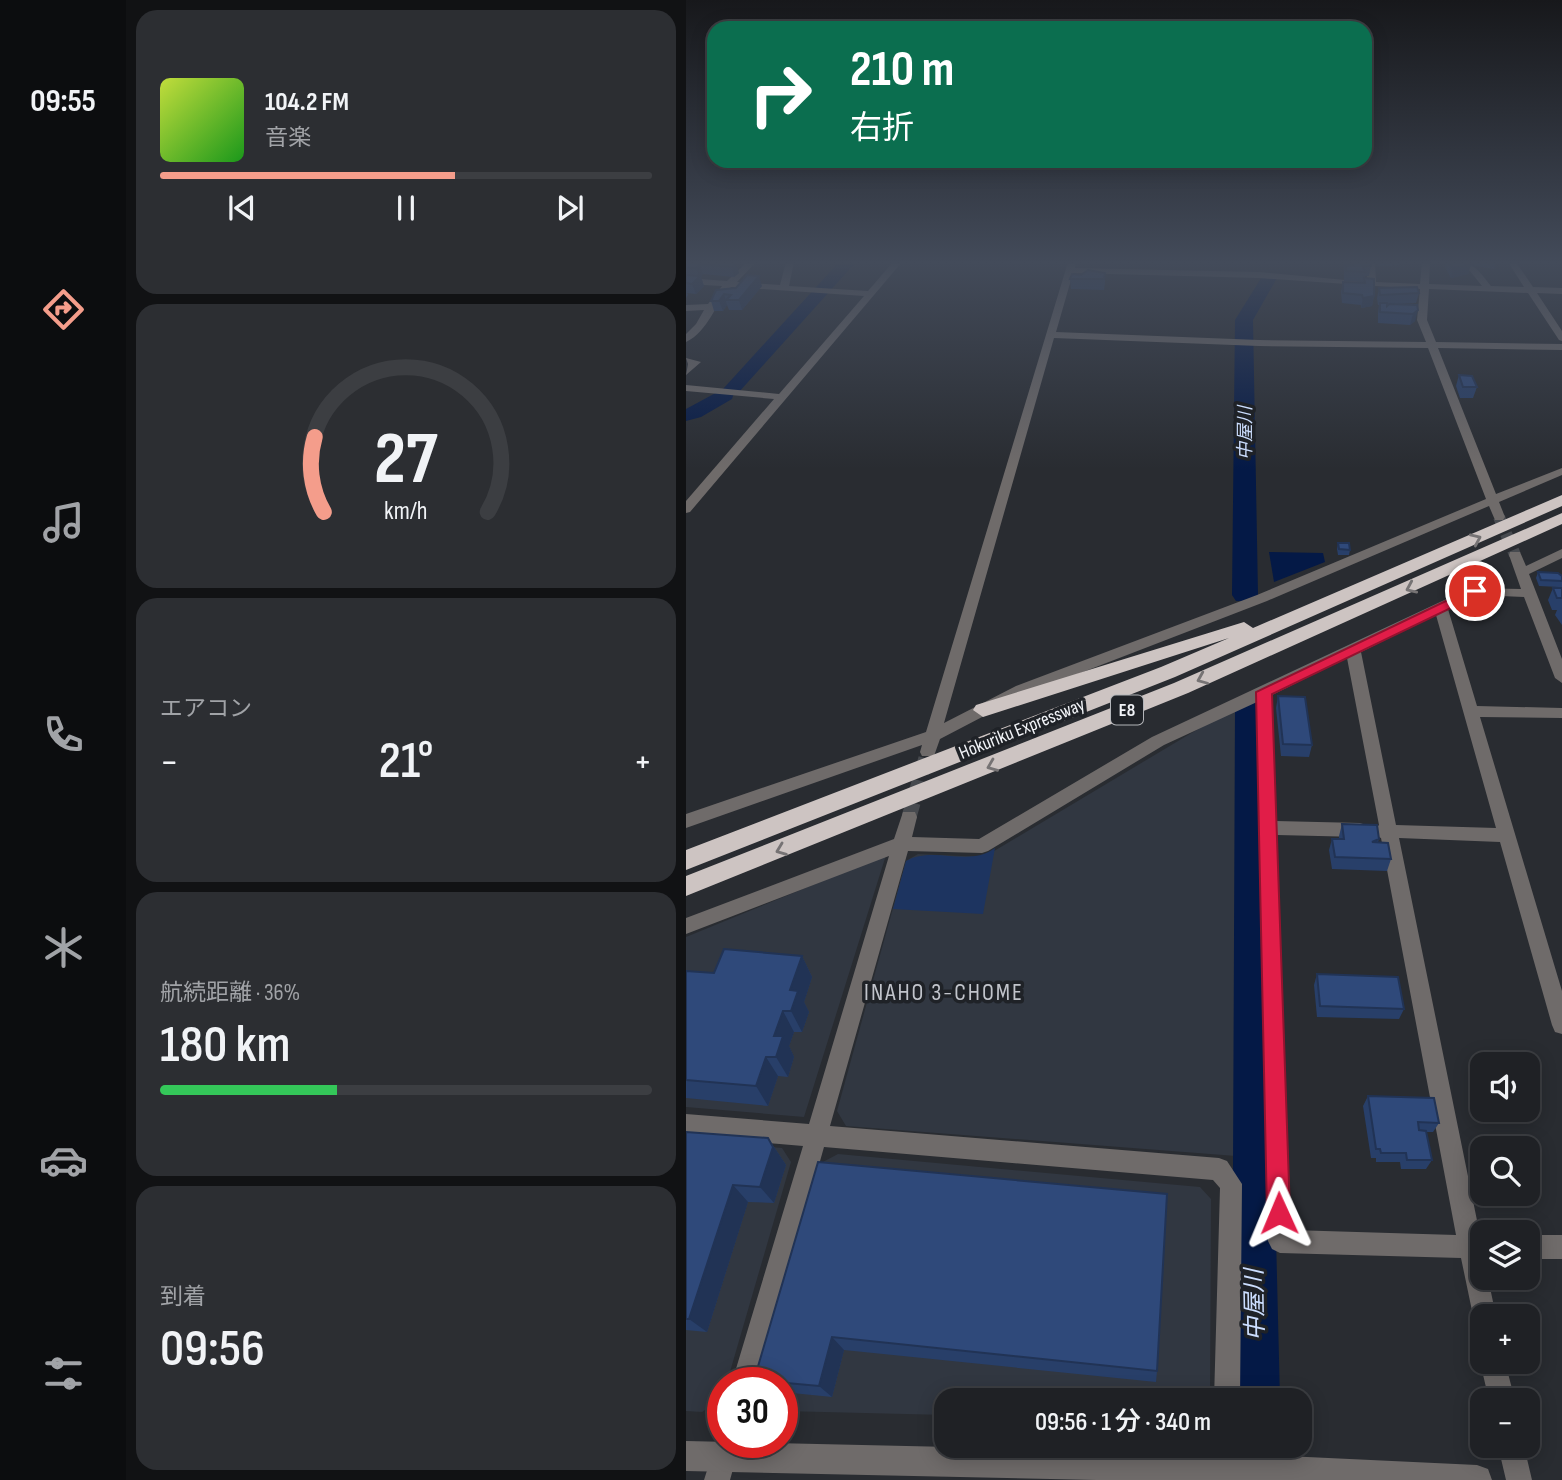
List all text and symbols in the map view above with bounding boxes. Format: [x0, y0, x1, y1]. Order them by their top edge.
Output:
text: 210 m [850, 41, 954, 100]
icon: right [735, 49, 826, 140]
text: 09:55 [30, 82, 96, 121]
text: 104.2 FM [265, 87, 349, 118]
text: 右折 [850, 109, 914, 148]
text: 音楽 [265, 124, 311, 152]
icon: previous [223, 189, 261, 227]
icon: pause [387, 189, 425, 227]
icon: next [551, 189, 589, 227]
icon: directions [39, 285, 88, 334]
water label: 中屋川 [1235, 404, 1256, 460]
text: 27 [374, 416, 438, 504]
text: km/h [384, 496, 428, 527]
icon: music [39, 498, 88, 547]
one-way arrow [1468, 533, 1481, 547]
pin [1445, 561, 1505, 621]
icon: arrive [1456, 572, 1494, 610]
one-way arrow [1406, 580, 1418, 594]
one-way arrow [1197, 671, 1210, 685]
street label: Hokuriku Expressway [956, 693, 1089, 765]
text: エアコン [160, 695, 252, 723]
road number: E8 [1111, 696, 1143, 724]
icon: phone [39, 710, 88, 759]
text: 21° [379, 730, 433, 793]
text: − [160, 740, 179, 785]
text: + [633, 740, 652, 785]
one-way arrow [987, 757, 999, 771]
one-way arrow [775, 841, 787, 855]
icon: climate [39, 923, 88, 972]
district label: INAHO 3-CHOME [864, 978, 1024, 1007]
text: 航続距離 · 36% [160, 979, 300, 1007]
text: 180 km [160, 1014, 291, 1077]
map controls [1470, 1052, 1540, 1458]
button: sound [1470, 1052, 1540, 1122]
icon: car [39, 1136, 88, 1185]
button: search [1470, 1136, 1540, 1206]
position arrow [1242, 1176, 1316, 1250]
button: layers [1470, 1220, 1540, 1290]
water label: 中屋川 [1240, 1266, 1270, 1341]
text: 到着 [160, 1283, 206, 1311]
button: + [1470, 1304, 1540, 1374]
text: 09:56 [160, 1318, 265, 1381]
icon: filters [39, 1349, 88, 1398]
speed limit sign: 30 [707, 1367, 798, 1458]
button: − [1470, 1388, 1540, 1458]
text: 09:56 · 1 分 · 340 m [1035, 1407, 1211, 1438]

